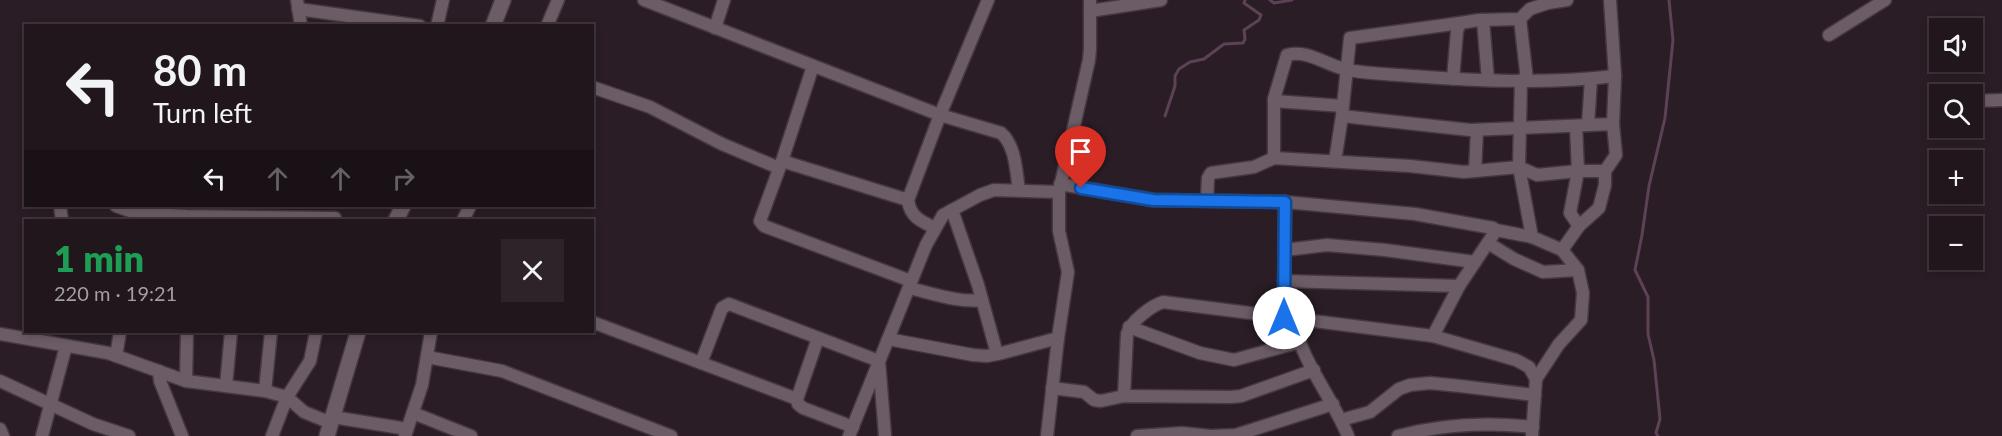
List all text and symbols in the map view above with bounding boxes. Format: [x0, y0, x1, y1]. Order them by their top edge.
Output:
map controls [1929, 18, 1983, 270]
button: sound [1929, 18, 1983, 72]
text: 80 m [153, 45, 247, 95]
icon: left [54, 48, 132, 126]
button: search [1929, 84, 1983, 138]
text: Turn left [153, 96, 252, 129]
pin [1055, 126, 1106, 188]
icon: arrive [1064, 135, 1097, 168]
button: + [1929, 150, 1983, 204]
icon: left [198, 162, 231, 195]
icon: ahead [261, 162, 294, 195]
icon: ahead [324, 162, 357, 195]
icon: right [387, 162, 420, 195]
button: − [1929, 216, 1983, 270]
text: 1 min [54, 236, 144, 280]
button: close [501, 239, 564, 302]
text: 220 m · 19:21 [54, 281, 177, 305]
position arrow [1252, 286, 1316, 350]

